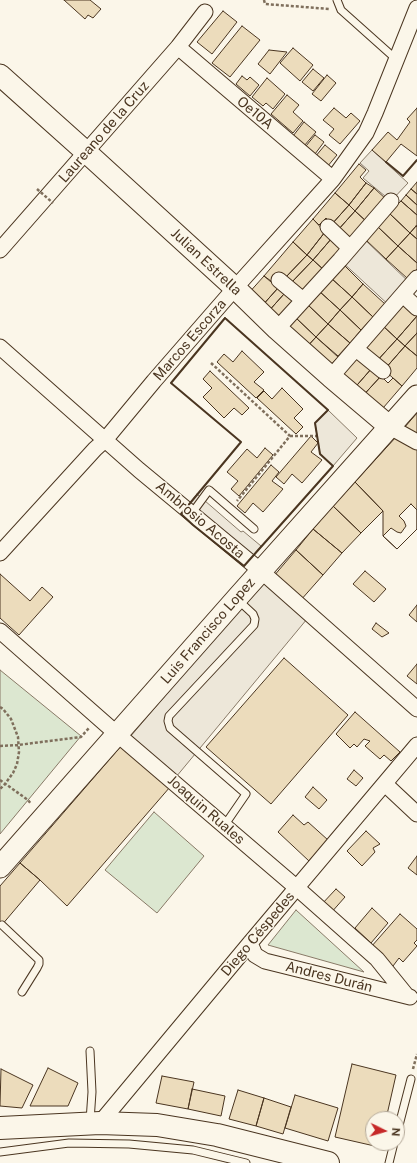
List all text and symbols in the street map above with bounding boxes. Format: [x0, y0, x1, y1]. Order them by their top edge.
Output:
street label: Laureano de la Cruz [55, 78, 153, 186]
street label: Oe10A [233, 93, 277, 133]
street label: Julian Estrella [167, 225, 245, 299]
street label: Marcos Escorza [150, 296, 230, 384]
street label: Ambrosio Acosta [152, 478, 248, 562]
street label: Luis Francisco Lopez [157, 574, 259, 688]
street label: Joaquin Ruales [164, 772, 248, 848]
street label: Diego Céspedes [218, 888, 298, 980]
street label: Andres Durán [284, 958, 374, 996]
north arrow [365, 1111, 405, 1151]
text: N [390, 1127, 402, 1137]

